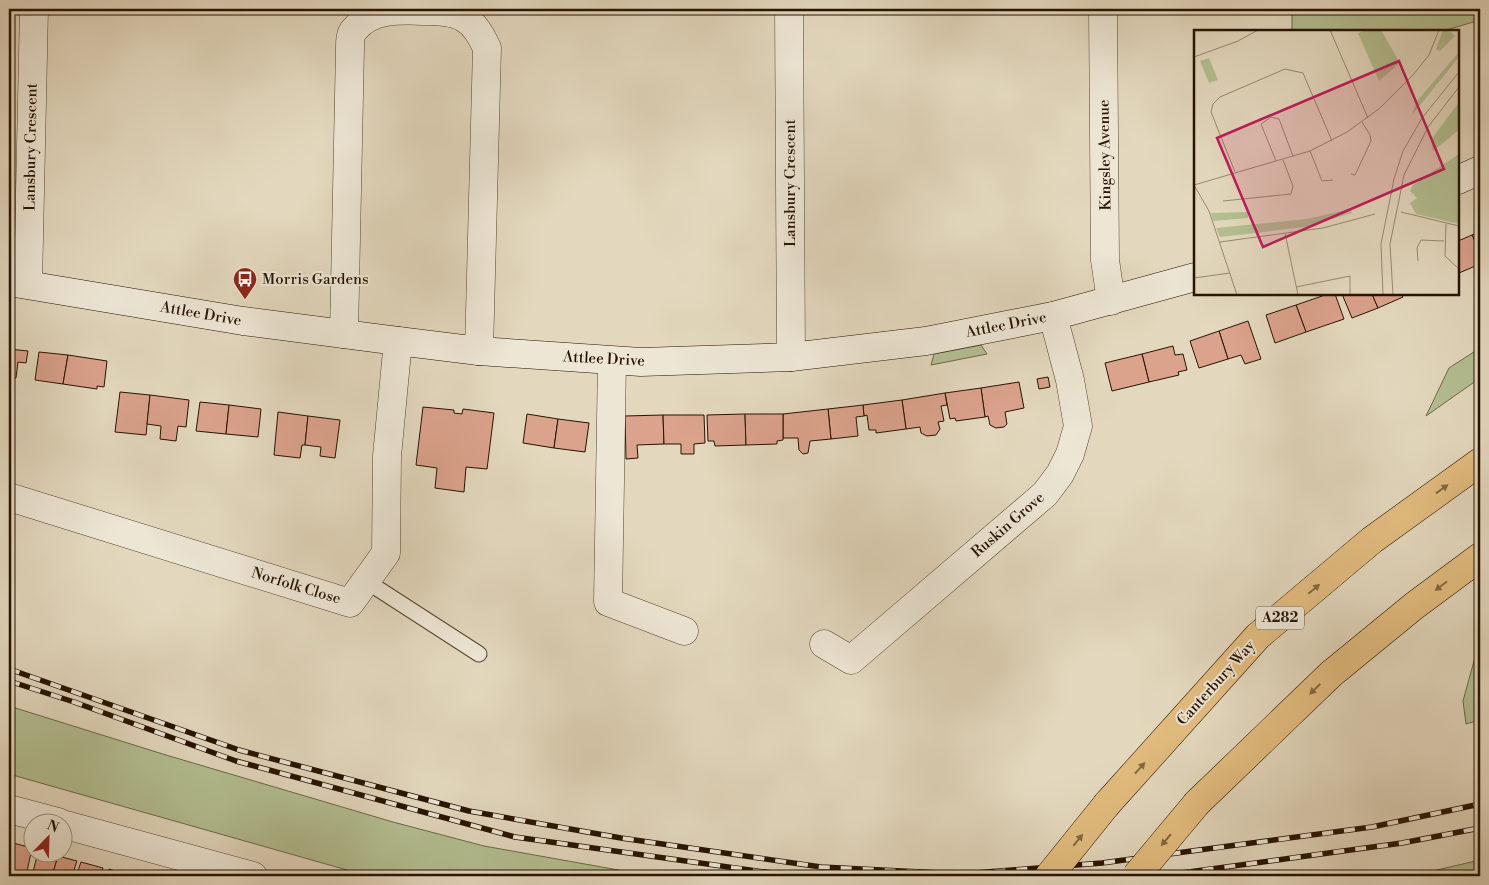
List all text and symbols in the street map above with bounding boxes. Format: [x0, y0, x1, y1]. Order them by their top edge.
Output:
inset map [1194, 30, 1459, 295]
street label: Lansbury Crescent [20, 82, 42, 211]
street label: Kingsley Avenue [1095, 99, 1115, 211]
street label: Lansbury Crescent [781, 118, 800, 247]
bus stop icon: Morris Gardens [232, 266, 258, 300]
place label: Morris Gardens [262, 270, 368, 289]
street label: Attlee Drive [158, 297, 243, 330]
street label: Attlee Drive [963, 308, 1048, 342]
street label: Attlee Drive [562, 347, 645, 371]
one-way arrow [1435, 484, 1448, 495]
street label: Ruskin Grove [968, 488, 1048, 562]
street label: Norfolk Close [249, 563, 343, 609]
one-way arrow [1434, 581, 1448, 591]
one-way arrow [1307, 583, 1319, 595]
road number: A282 [1256, 606, 1304, 630]
street label: Canterbury Way [1173, 636, 1260, 729]
one-way arrow [1309, 682, 1321, 694]
one-way arrow [1134, 763, 1146, 775]
north arrow [22, 812, 72, 862]
text: N [44, 817, 61, 837]
one-way arrow [1160, 833, 1172, 845]
one-way arrow [1073, 834, 1084, 847]

